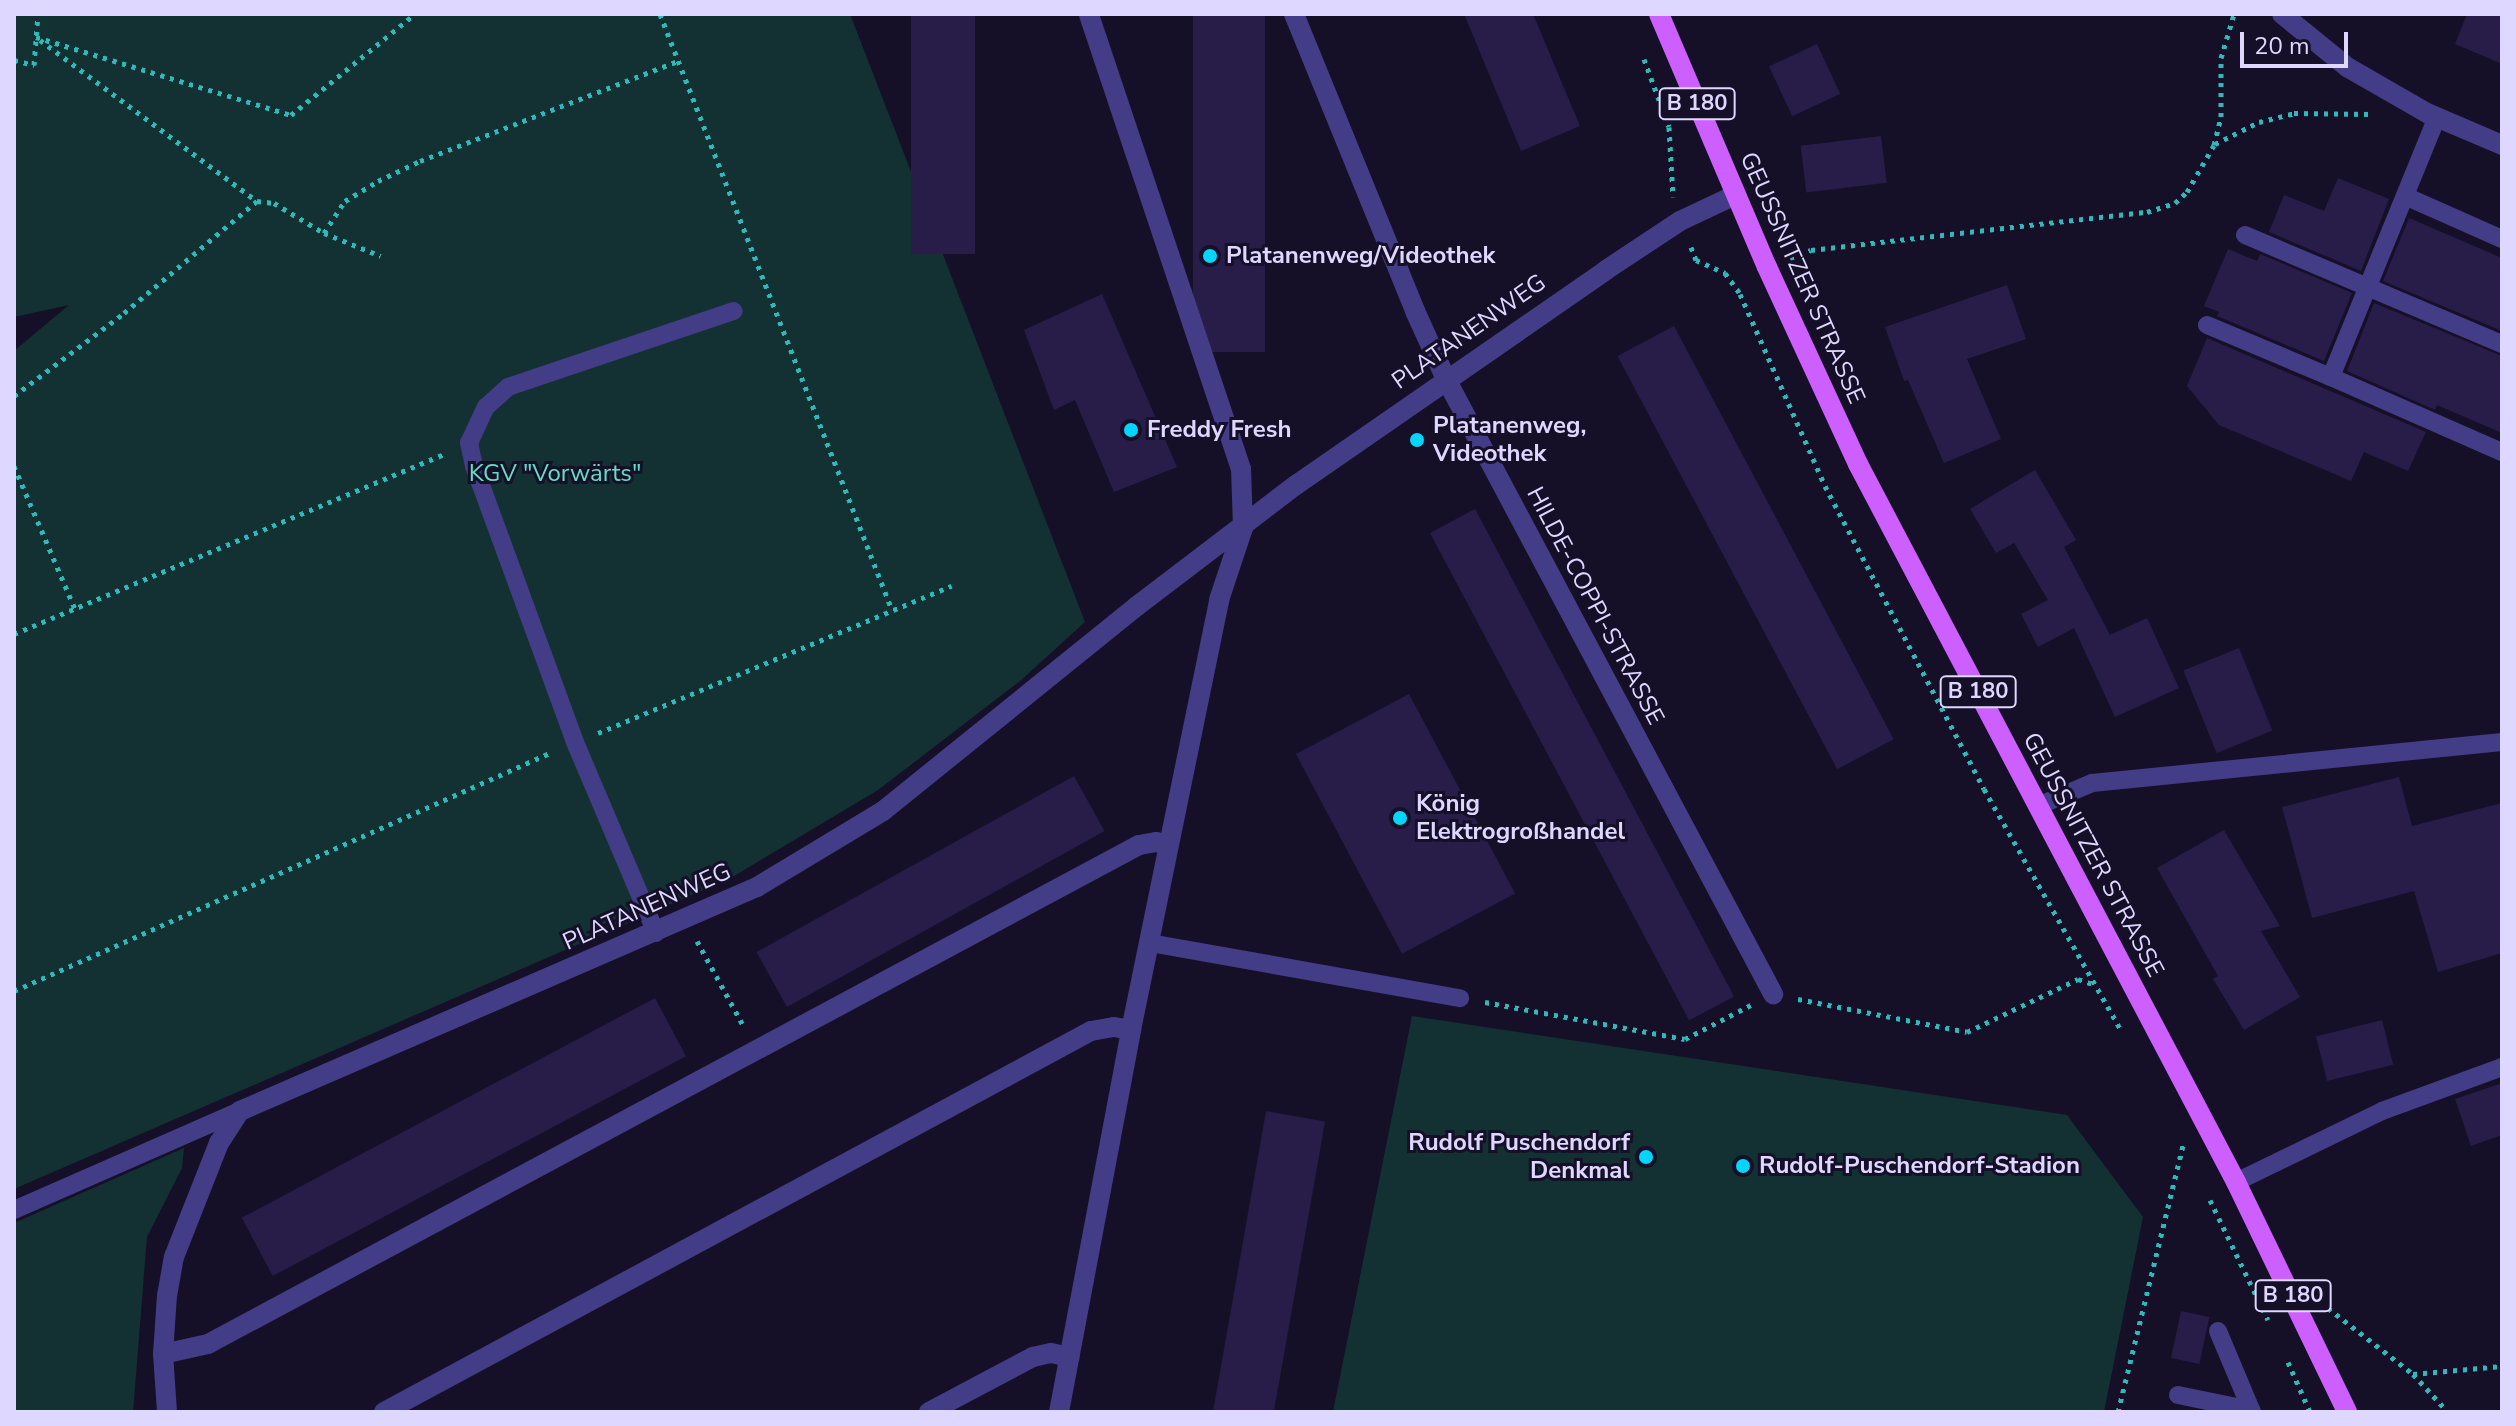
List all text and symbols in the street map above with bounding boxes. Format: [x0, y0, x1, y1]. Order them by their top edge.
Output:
scale bar [2244, 16, 2352, 66]
text: 20 m [2254, 30, 2310, 62]
road number: B 180 [1657, 86, 1737, 122]
street label: GEUSSNITZER STRASSE [1733, 148, 1871, 408]
place label: Platanenweg/Videothek [1226, 242, 1495, 270]
marker: Platanenweg/Videothek [1201, 247, 1219, 265]
street label: PLATANENWEG [1387, 268, 1551, 396]
place label: Platanenweg, Videothek [1433, 412, 1586, 468]
place label: Freddy Fresh [1147, 416, 1292, 444]
marker: Freddy Fresh [1122, 421, 1140, 439]
marker: Platanenweg, Videothek [1408, 431, 1426, 449]
park label: KGV "Vorwärts" [469, 460, 641, 488]
street label: HILDE-COPPI-STRASSE [1520, 482, 1670, 730]
road number: B 180 [1938, 674, 2018, 710]
street label: GEUSSNITZER STRASSE [2016, 728, 2170, 982]
place label: König Elektrogroßhandel [1416, 790, 1625, 846]
marker: König Elektrogroßhandel [1391, 809, 1409, 827]
street label: PLATANENWEG [559, 857, 735, 957]
place label: Rudolf Puschendorf Denkmal [1408, 1129, 1630, 1185]
marker: Rudolf Puschendorf Denkmal [1637, 1148, 1655, 1166]
place label: Rudolf-Puschendorf-Stadion [1759, 1152, 2080, 1180]
marker: Rudolf-Puschendorf-Stadion [1734, 1157, 1752, 1175]
road number: B 180 [2253, 1278, 2333, 1314]

